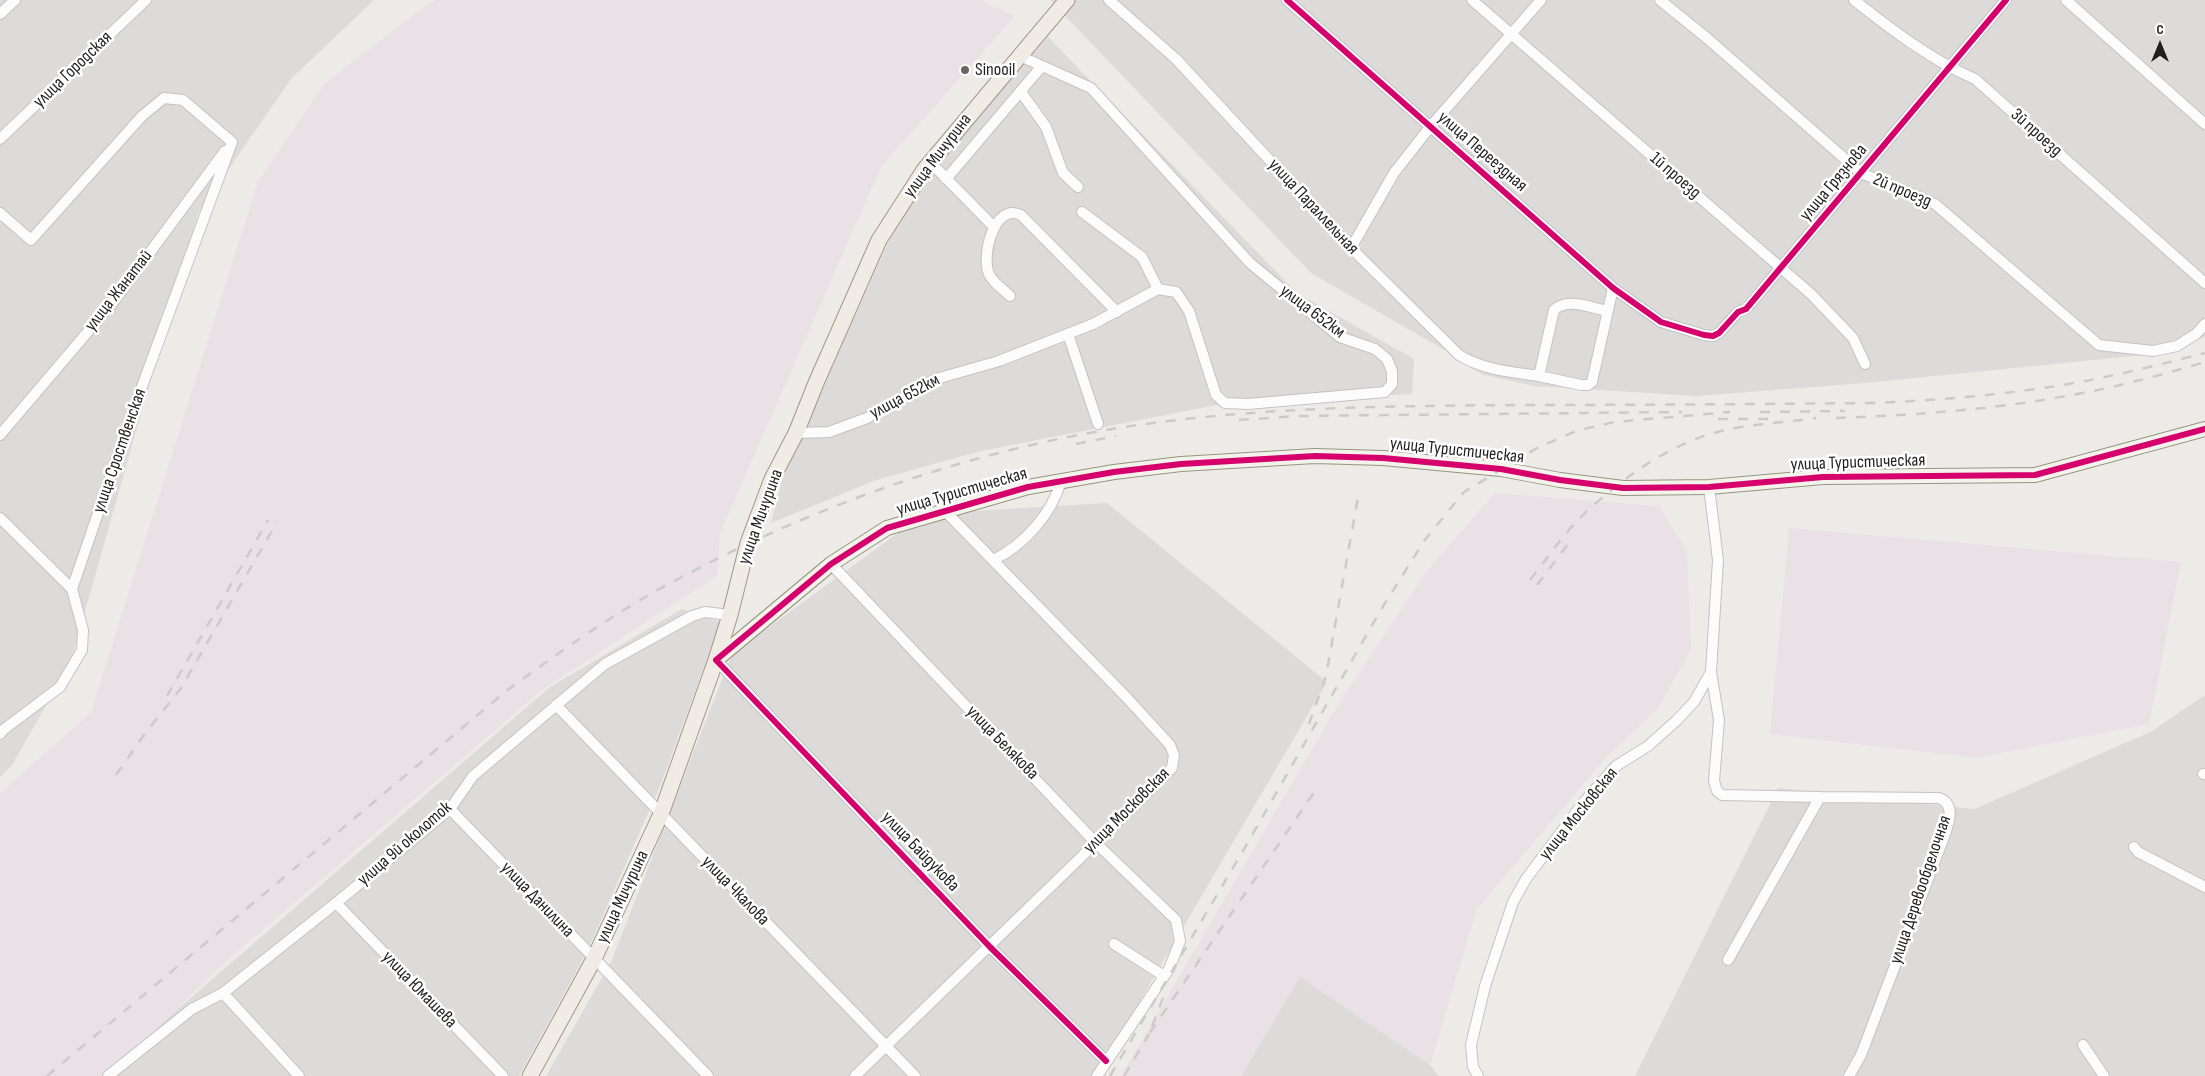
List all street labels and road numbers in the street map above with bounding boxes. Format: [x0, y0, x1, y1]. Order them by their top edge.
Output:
street label: улица Городская [29, 27, 117, 113]
street label: 3й проезд [2006, 104, 2066, 162]
street label: улица Переездная [1433, 107, 1531, 197]
street label: улица Мичурина [899, 110, 977, 202]
street label: улица Грязнова [1796, 140, 1872, 226]
street label: 1й проезд [1645, 148, 1705, 204]
street label: улица Параллельная [1263, 155, 1363, 259]
street label: 2й проезд [1869, 169, 1935, 213]
street label: улица Жанатай [81, 246, 157, 336]
street label: улица 652км [1275, 280, 1349, 344]
street label: улица 652км [866, 370, 944, 424]
street label: улица Сроственская [89, 386, 151, 516]
street label: улица Туристическая [1389, 433, 1525, 469]
street label: улица Туристическая [1790, 450, 1926, 476]
street label: улица Туристическая [894, 463, 1030, 521]
street label: улица Мичурина [734, 466, 788, 568]
street label: улица Белякова [961, 701, 1043, 785]
street label: улица Московская [1079, 763, 1175, 859]
street label: улица Московская [1535, 763, 1623, 865]
street label: улица 9й околоток [354, 797, 456, 891]
street label: улица Байдукова [876, 807, 964, 897]
street label: улица Деревообделочная [1885, 813, 1957, 967]
street label: улица Мичурина [592, 847, 654, 947]
street label: улица Чкалова [696, 852, 774, 930]
street label: улица Данилина [496, 858, 578, 942]
street label: улица Юмашева [377, 947, 461, 1033]

